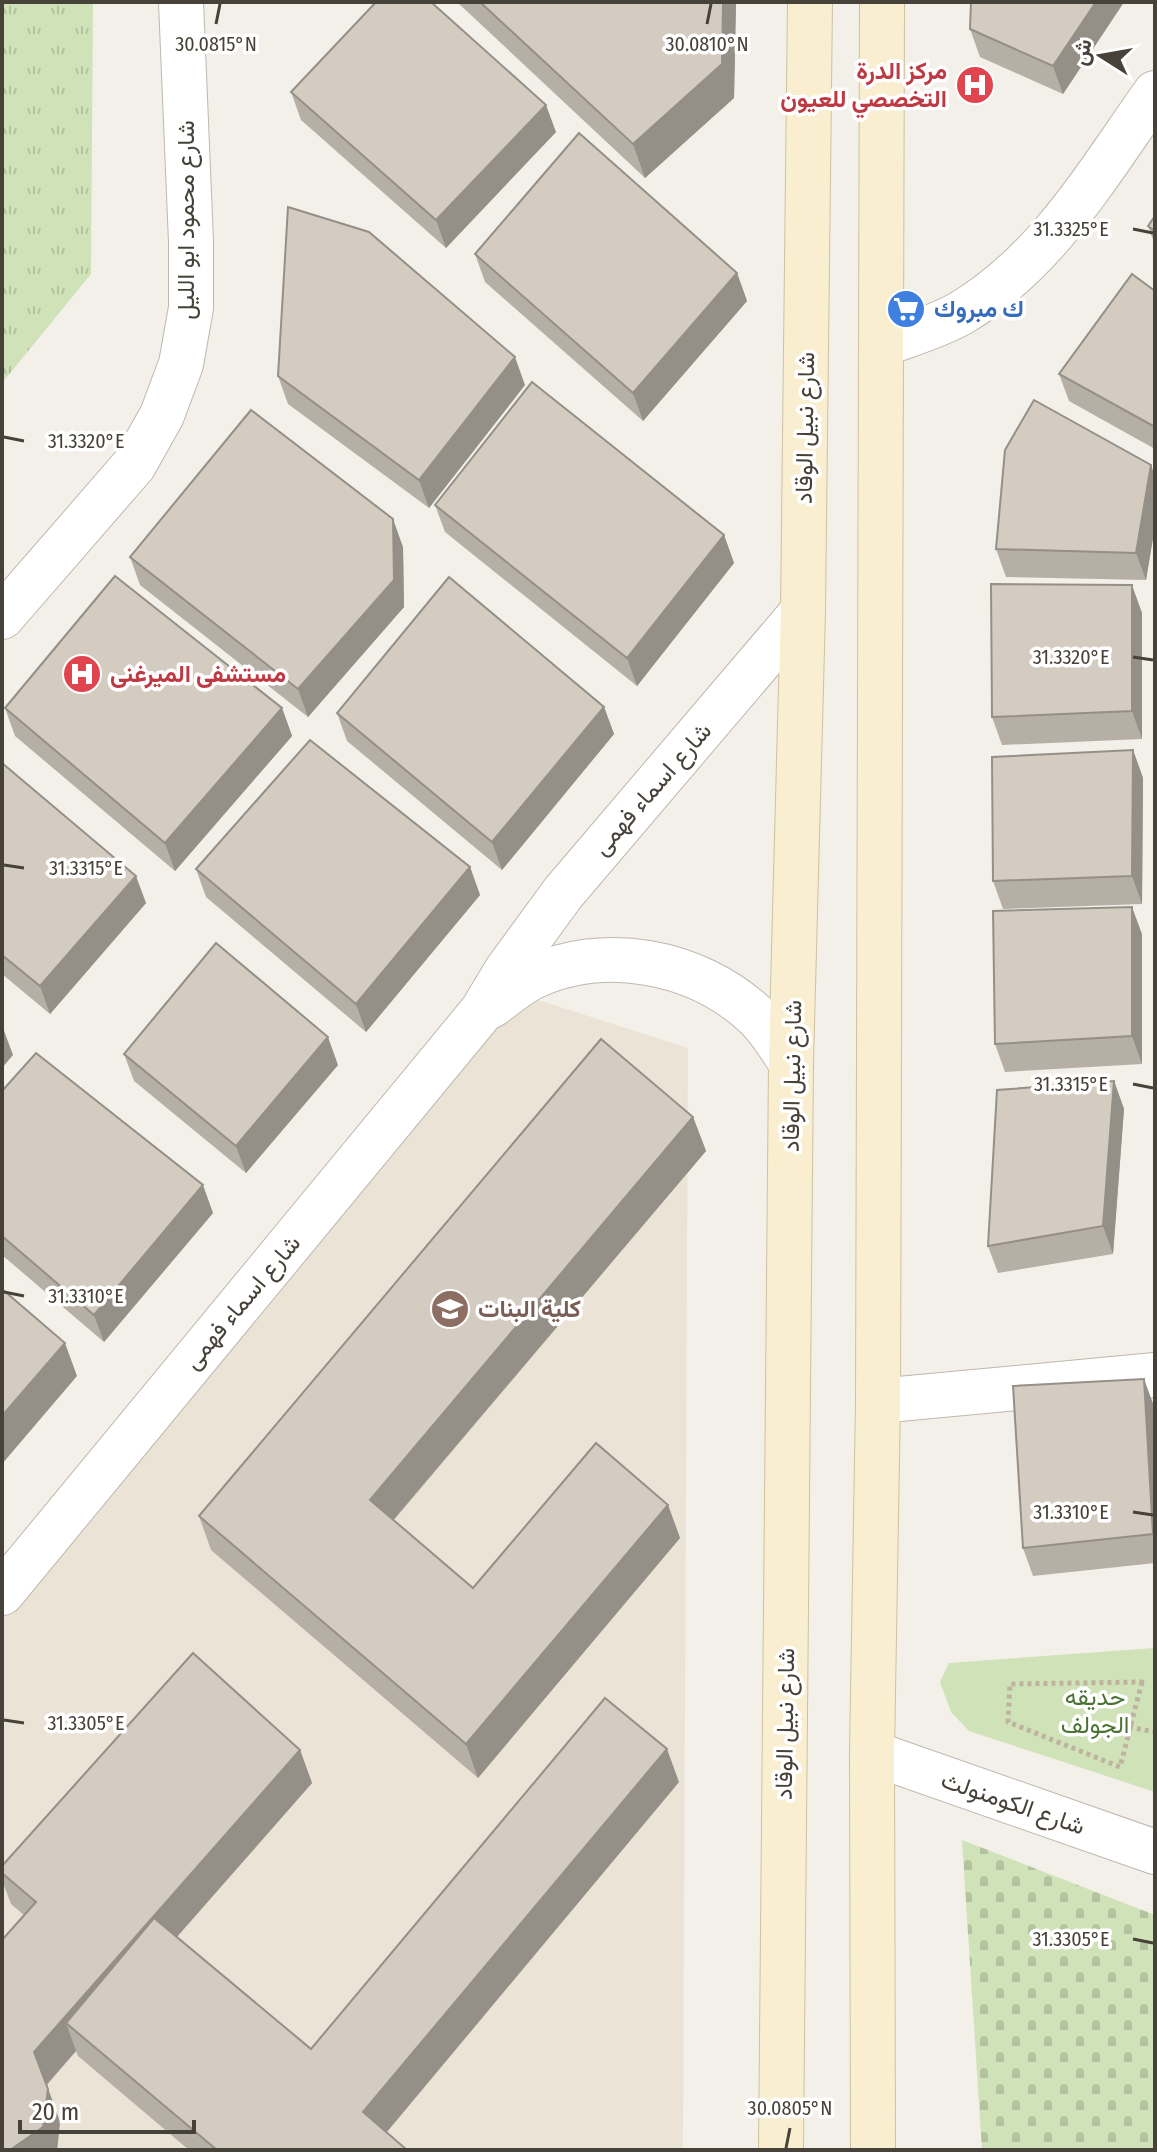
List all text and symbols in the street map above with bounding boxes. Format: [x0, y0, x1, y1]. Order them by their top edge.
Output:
north arrow [1061, 16, 1141, 96]
text: 30.0815°N [175, 32, 257, 56]
text: 30.0810°N [665, 32, 749, 56]
text: ش [1066, 37, 1098, 68]
place label: مركز الدرة التخصصي للعيون [780, 57, 947, 119]
hospital icon: مركز الدرة التخصصي للعيون [954, 64, 996, 106]
street label: شارع محمود ابو الليل [172, 120, 202, 320]
text: 31.3325°E [1033, 217, 1109, 241]
supermarket icon: ك مبروك [885, 288, 927, 330]
place label: ك مبروك [934, 295, 1024, 324]
street label: شارع نبيل الوقاد [790, 352, 822, 504]
text: 31.3320°E [48, 429, 124, 453]
text: 31.3320°E [1033, 645, 1109, 669]
hospital icon: مستشفى الميرغنى [61, 653, 103, 695]
place label: مستشفى الميرغنى [110, 660, 286, 689]
street label: شارع اسماء فهمى [587, 717, 719, 862]
text: 31.3315°E [49, 856, 123, 880]
street label: شارع نبيل الوقاد [777, 1000, 809, 1152]
text: 31.3315°E [1034, 1072, 1108, 1096]
street label: شارع اسماء فهمى [178, 1229, 308, 1376]
text: 31.3310°E [48, 1284, 124, 1308]
school or university icon: كلية البنات [429, 1288, 471, 1330]
place label: كلية البنات [478, 1295, 581, 1323]
text: 31.3310°E [1033, 1500, 1109, 1524]
street label: شارع نبيل الوقاد [770, 1648, 802, 1800]
park label: حديقه الجولف [1061, 1683, 1129, 1740]
text: 31.3305°E [48, 1711, 124, 1735]
street label: شارع الكومنولث [937, 1765, 1089, 1843]
text: 31.3305°E [1033, 1927, 1109, 1951]
scale bar [20, 2084, 194, 2134]
text: 30.0805°N [748, 2096, 832, 2120]
text: 20 m [32, 2098, 79, 2126]

